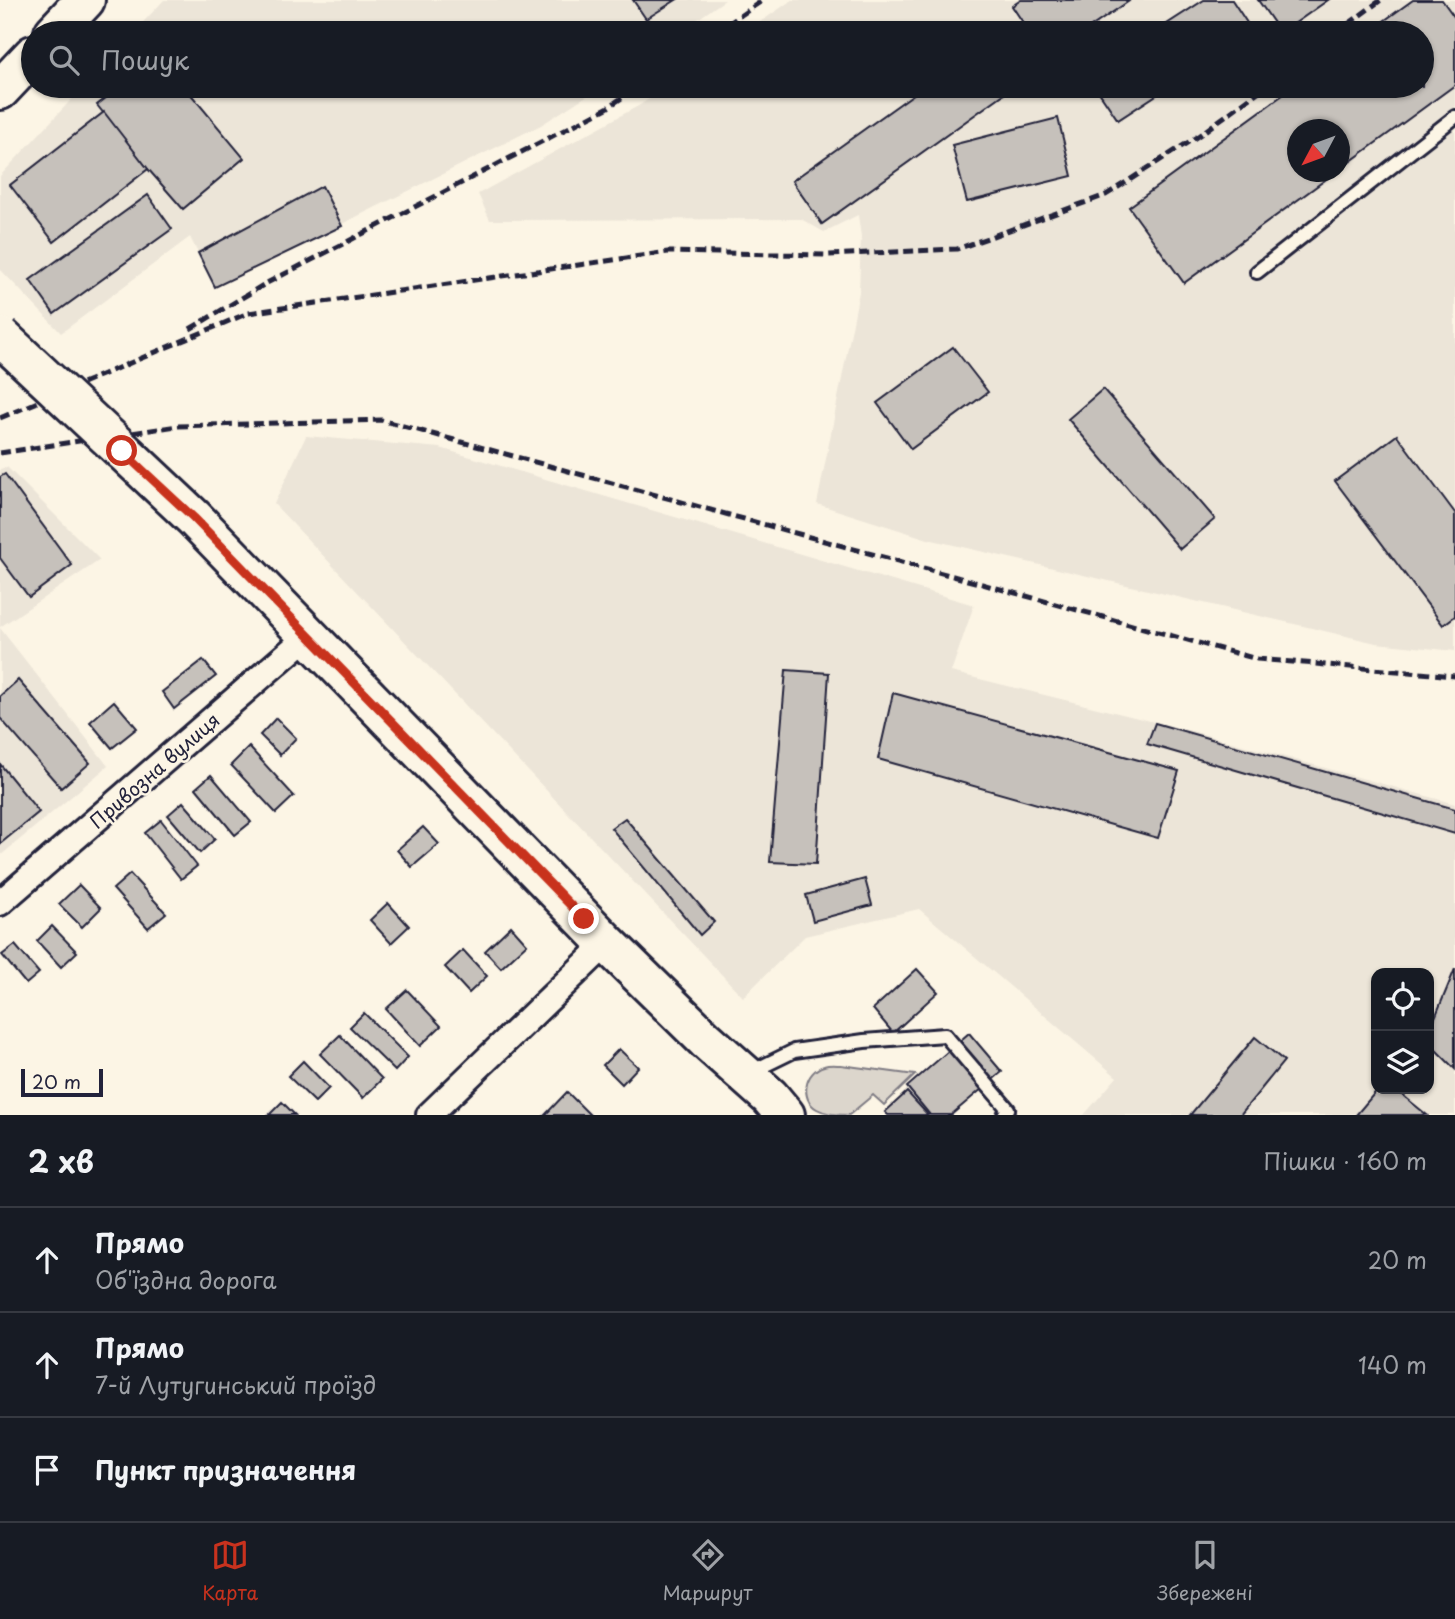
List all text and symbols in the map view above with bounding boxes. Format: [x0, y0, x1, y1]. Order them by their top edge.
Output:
search box [21, 21, 1434, 98]
text: Пошук [101, 40, 189, 79]
icon: search [45, 41, 83, 79]
north arrow [1287, 119, 1350, 182]
route start [106, 435, 137, 466]
street label: Привозна вулиця [83, 706, 225, 834]
route end [568, 903, 599, 934]
map controls [1371, 968, 1434, 1094]
button: locate [1371, 968, 1434, 1031]
button: layers [1371, 1031, 1434, 1094]
scale bar [21, 1066, 103, 1098]
text: 20 m [32, 1067, 81, 1095]
text: 2 хв [28, 1138, 94, 1183]
text: Пішки · 160 m [1264, 1143, 1427, 1178]
text: Прямо [95, 1223, 184, 1262]
icon: ahead [28, 1241, 66, 1279]
text: 20 m [1368, 1242, 1427, 1277]
text: Об'їздна дорога [95, 1262, 277, 1297]
text: Прямо [95, 1328, 184, 1367]
icon: ahead [28, 1346, 66, 1384]
text: 140 m [1358, 1347, 1427, 1382]
text: 7-й Лутугинський проїзд [95, 1367, 376, 1402]
text: Пункт призначення [95, 1450, 356, 1489]
icon: arrive [28, 1451, 66, 1489]
tab: Карта [202, 1536, 258, 1606]
tab: Маршрут [663, 1536, 753, 1606]
tab: Збережені [1157, 1536, 1253, 1606]

